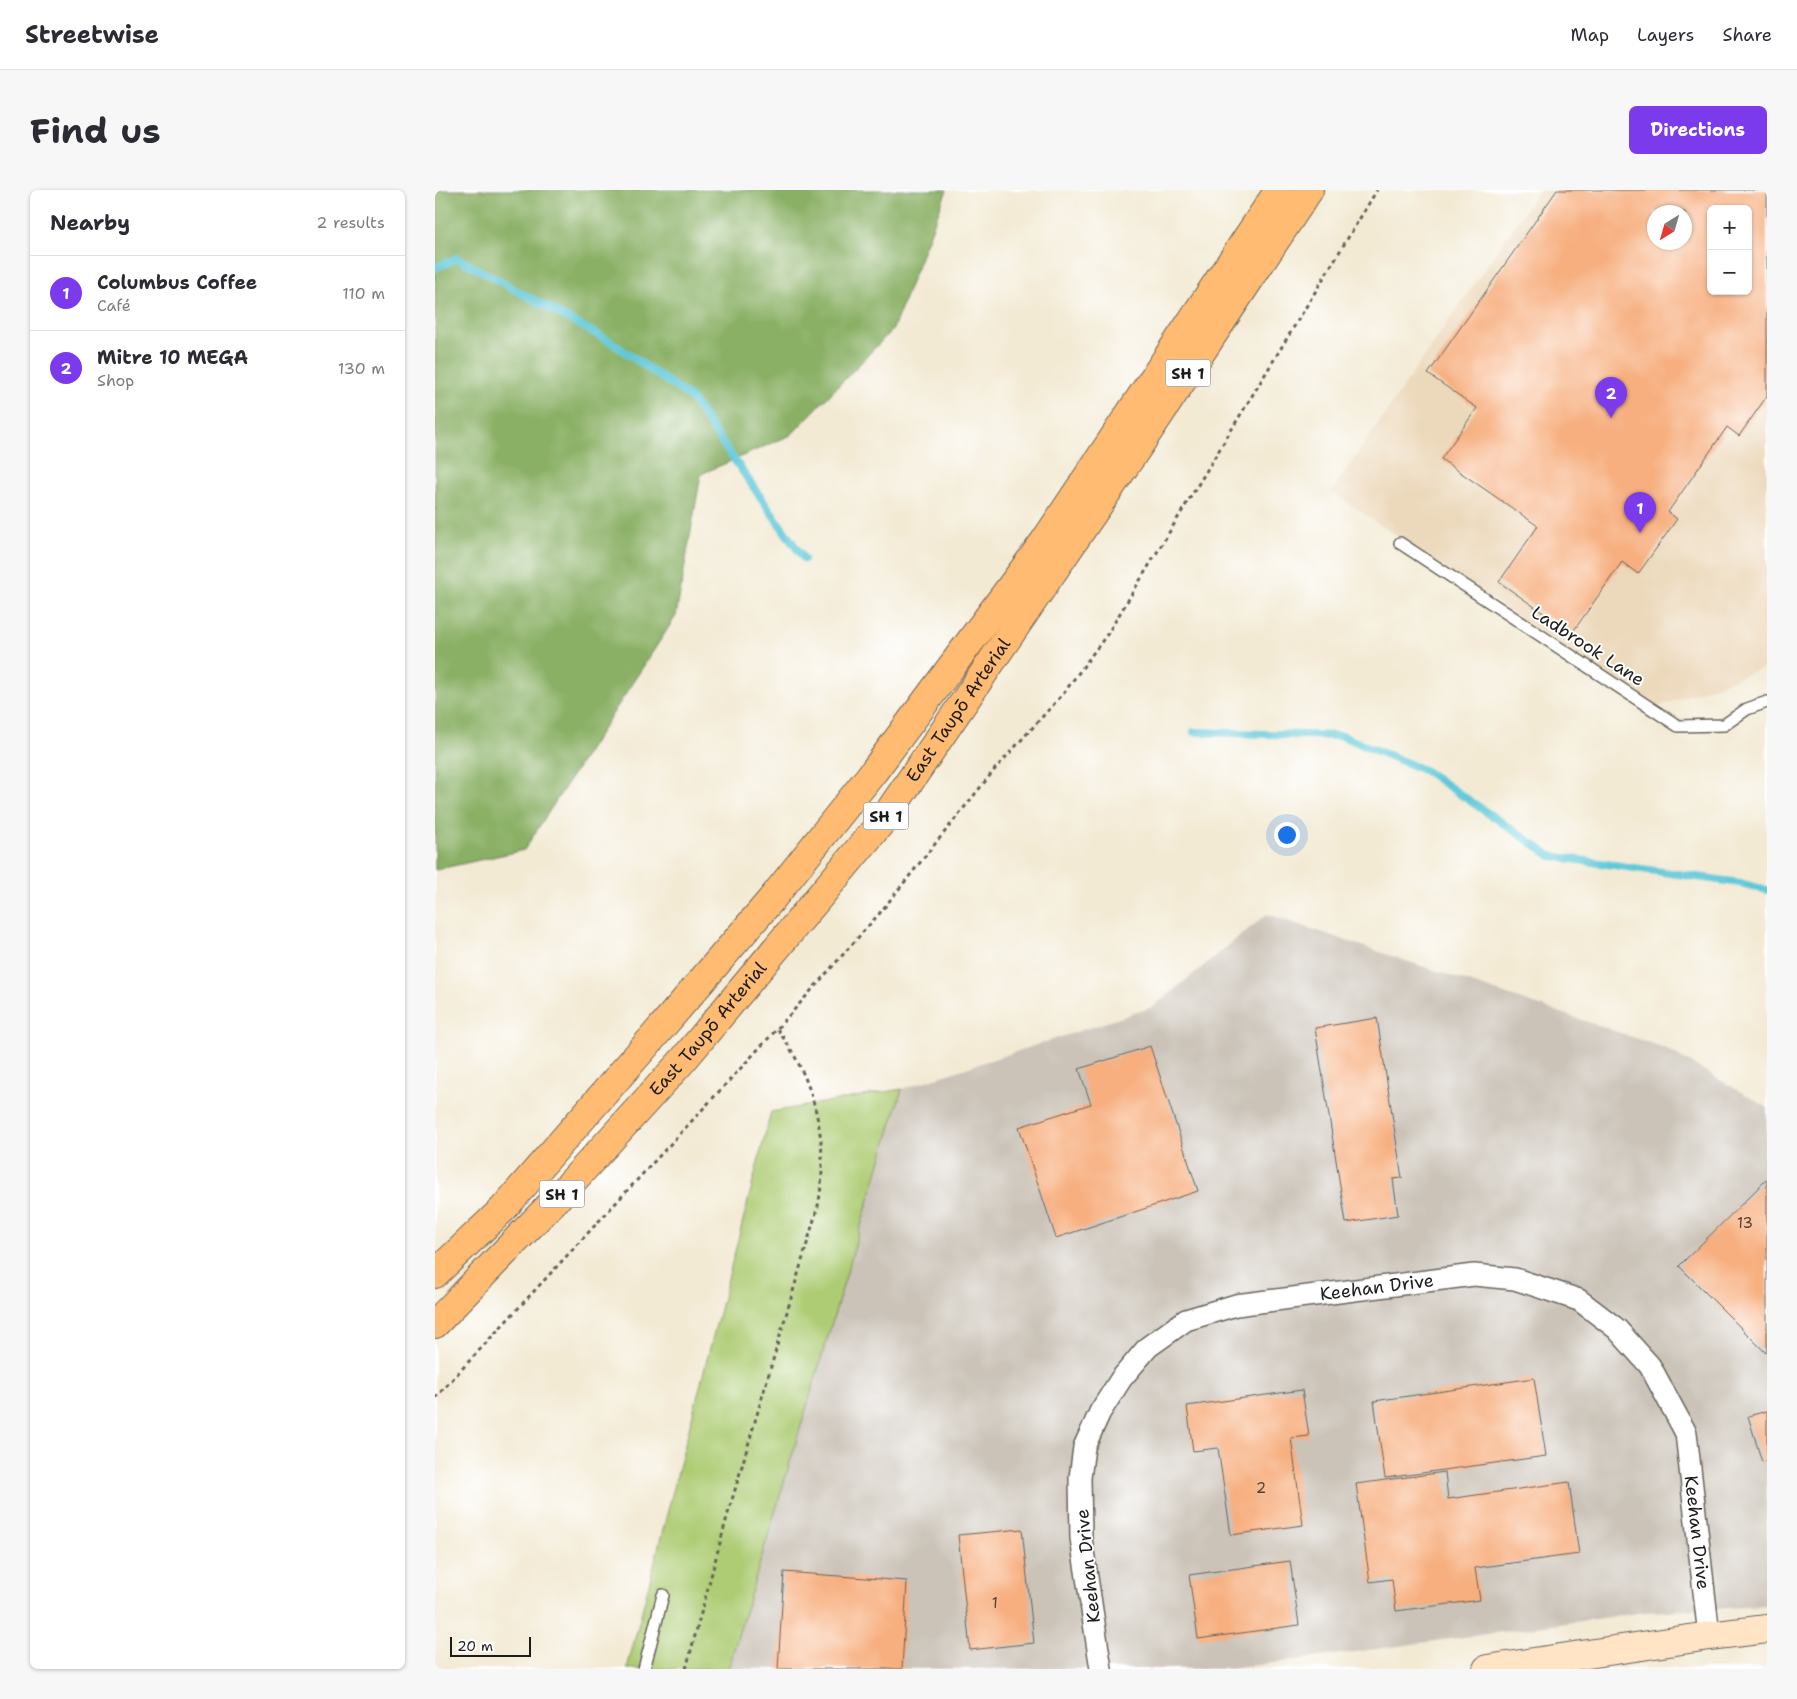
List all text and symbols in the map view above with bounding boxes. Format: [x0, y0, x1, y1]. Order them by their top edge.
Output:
text: Streetwise [25, 19, 159, 51]
text: Map [1571, 23, 1609, 47]
text: Layers [1637, 23, 1694, 47]
text: Share [1722, 23, 1772, 47]
button: Directions [1629, 106, 1767, 154]
text: Find us [30, 107, 161, 154]
north arrow [1647, 205, 1692, 250]
map controls [1707, 205, 1752, 295]
button: + [1707, 205, 1752, 250]
text: Nearby [50, 209, 130, 237]
text: 2 results [316, 212, 385, 233]
button: − [1707, 250, 1752, 295]
text: Columbus Coffee [97, 270, 257, 295]
text: 1 [62, 283, 70, 304]
text: 110 m [342, 283, 385, 304]
text: Café [97, 295, 131, 316]
text: Mitre 10 MEGA [97, 345, 248, 370]
text: 2 [60, 358, 72, 379]
text: 130 m [338, 358, 385, 379]
road number: SH 1 [1165, 360, 1211, 387]
text: Shop [97, 370, 134, 391]
pin: 2 [1595, 377, 1627, 418]
pin: 1 [1624, 492, 1656, 533]
street label: Ladbrook Lane [1527, 600, 1649, 692]
street label: East Taupō Arterial [901, 633, 1016, 787]
road number: SH 1 [863, 802, 909, 830]
your location [1274, 822, 1300, 848]
street label: East Taupō Arterial [644, 956, 772, 1101]
road number: SH 1 [539, 1181, 585, 1208]
house number: 13 [1737, 1213, 1753, 1233]
street label: Keehan Drive [1318, 1268, 1435, 1306]
street label: Keehan Drive [1679, 1474, 1716, 1591]
house number: 2 [1256, 1478, 1266, 1498]
street label: Keehan Drive [1070, 1508, 1106, 1624]
house number: 1 [992, 1593, 998, 1613]
scale bar [450, 1634, 531, 1657]
text: 20 m [457, 1637, 493, 1655]

